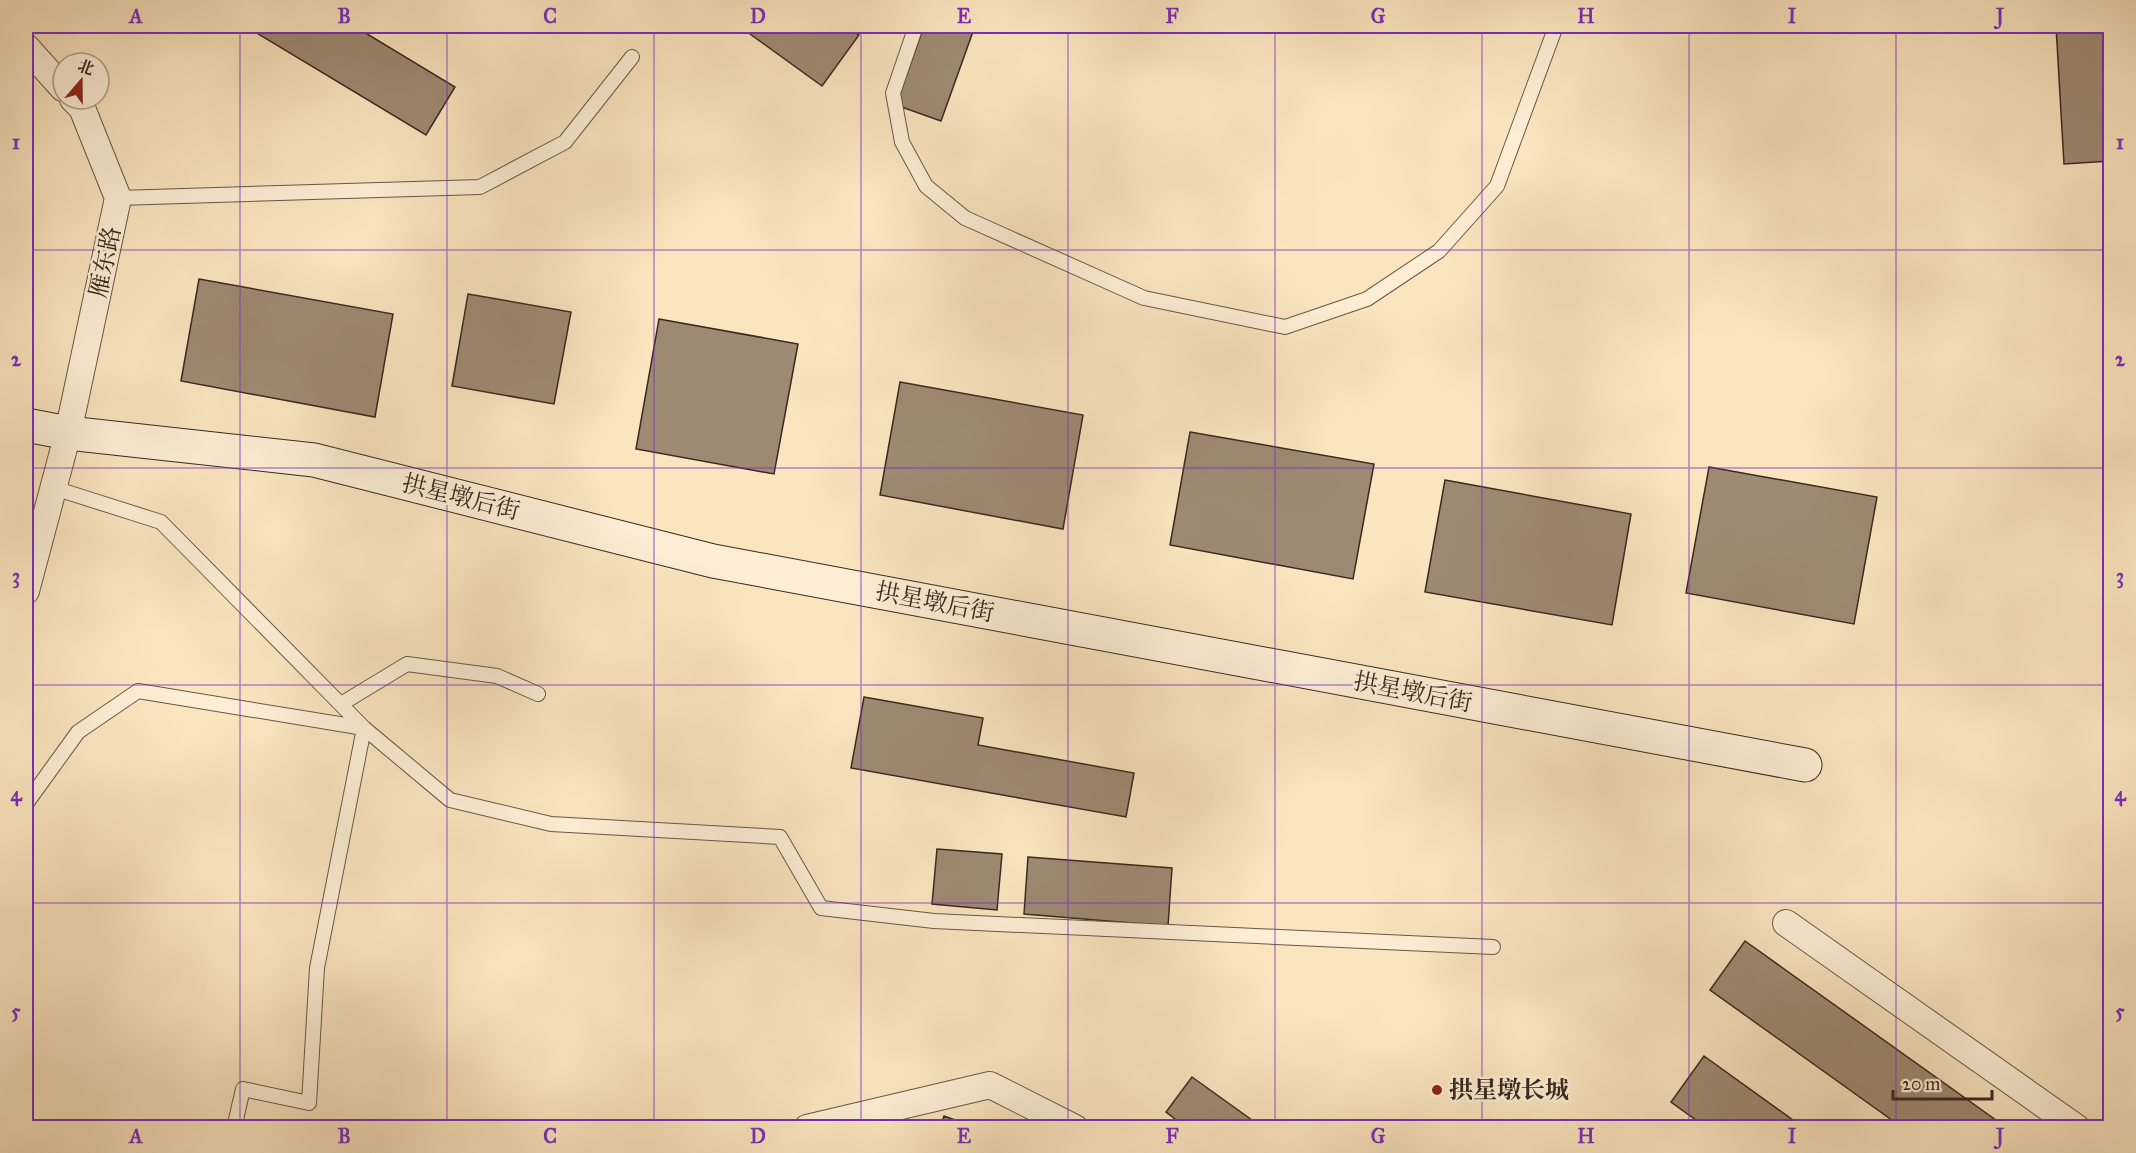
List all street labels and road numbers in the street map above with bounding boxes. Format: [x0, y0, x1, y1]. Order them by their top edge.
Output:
street label: 雁东路 [83, 224, 127, 300]
street label: 拱星墩后街 [399, 468, 523, 526]
street label: 拱星墩后街 [873, 576, 997, 628]
street label: 拱星墩后街 [1351, 666, 1475, 718]

